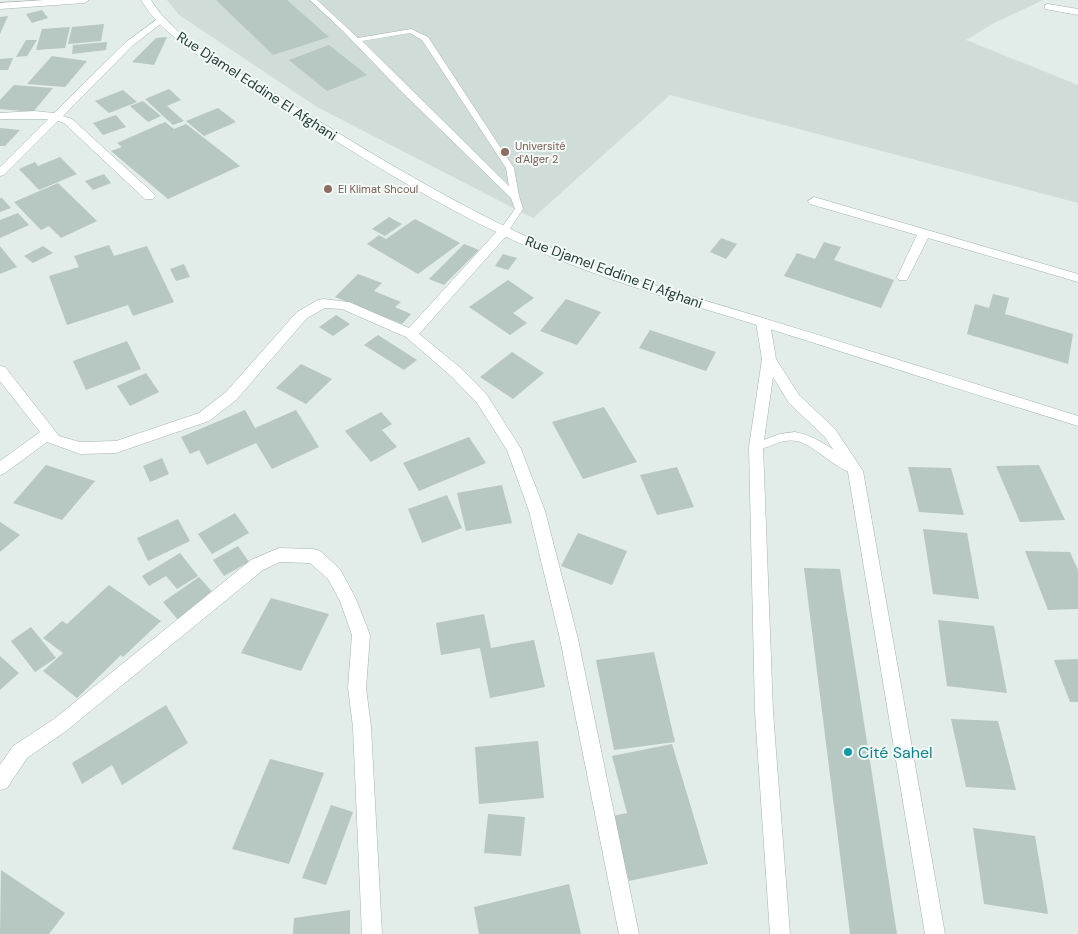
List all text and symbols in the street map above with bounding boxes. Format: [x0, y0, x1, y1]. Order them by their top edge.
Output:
street label: Rue Djamel Eddine El Afghani [174, 27, 340, 145]
place label: Université d'Alger 2 [515, 139, 566, 166]
marker: Université d'Alger 2 [499, 146, 511, 158]
place label: El Klimat Shcoul [338, 182, 418, 196]
marker: El Klimat Shcoul [322, 183, 334, 195]
street label: Rue Djamel Eddine El Afghani [523, 231, 705, 313]
place label: Cité Sahel [858, 742, 933, 763]
marker: Cité Sahel [842, 746, 854, 758]

